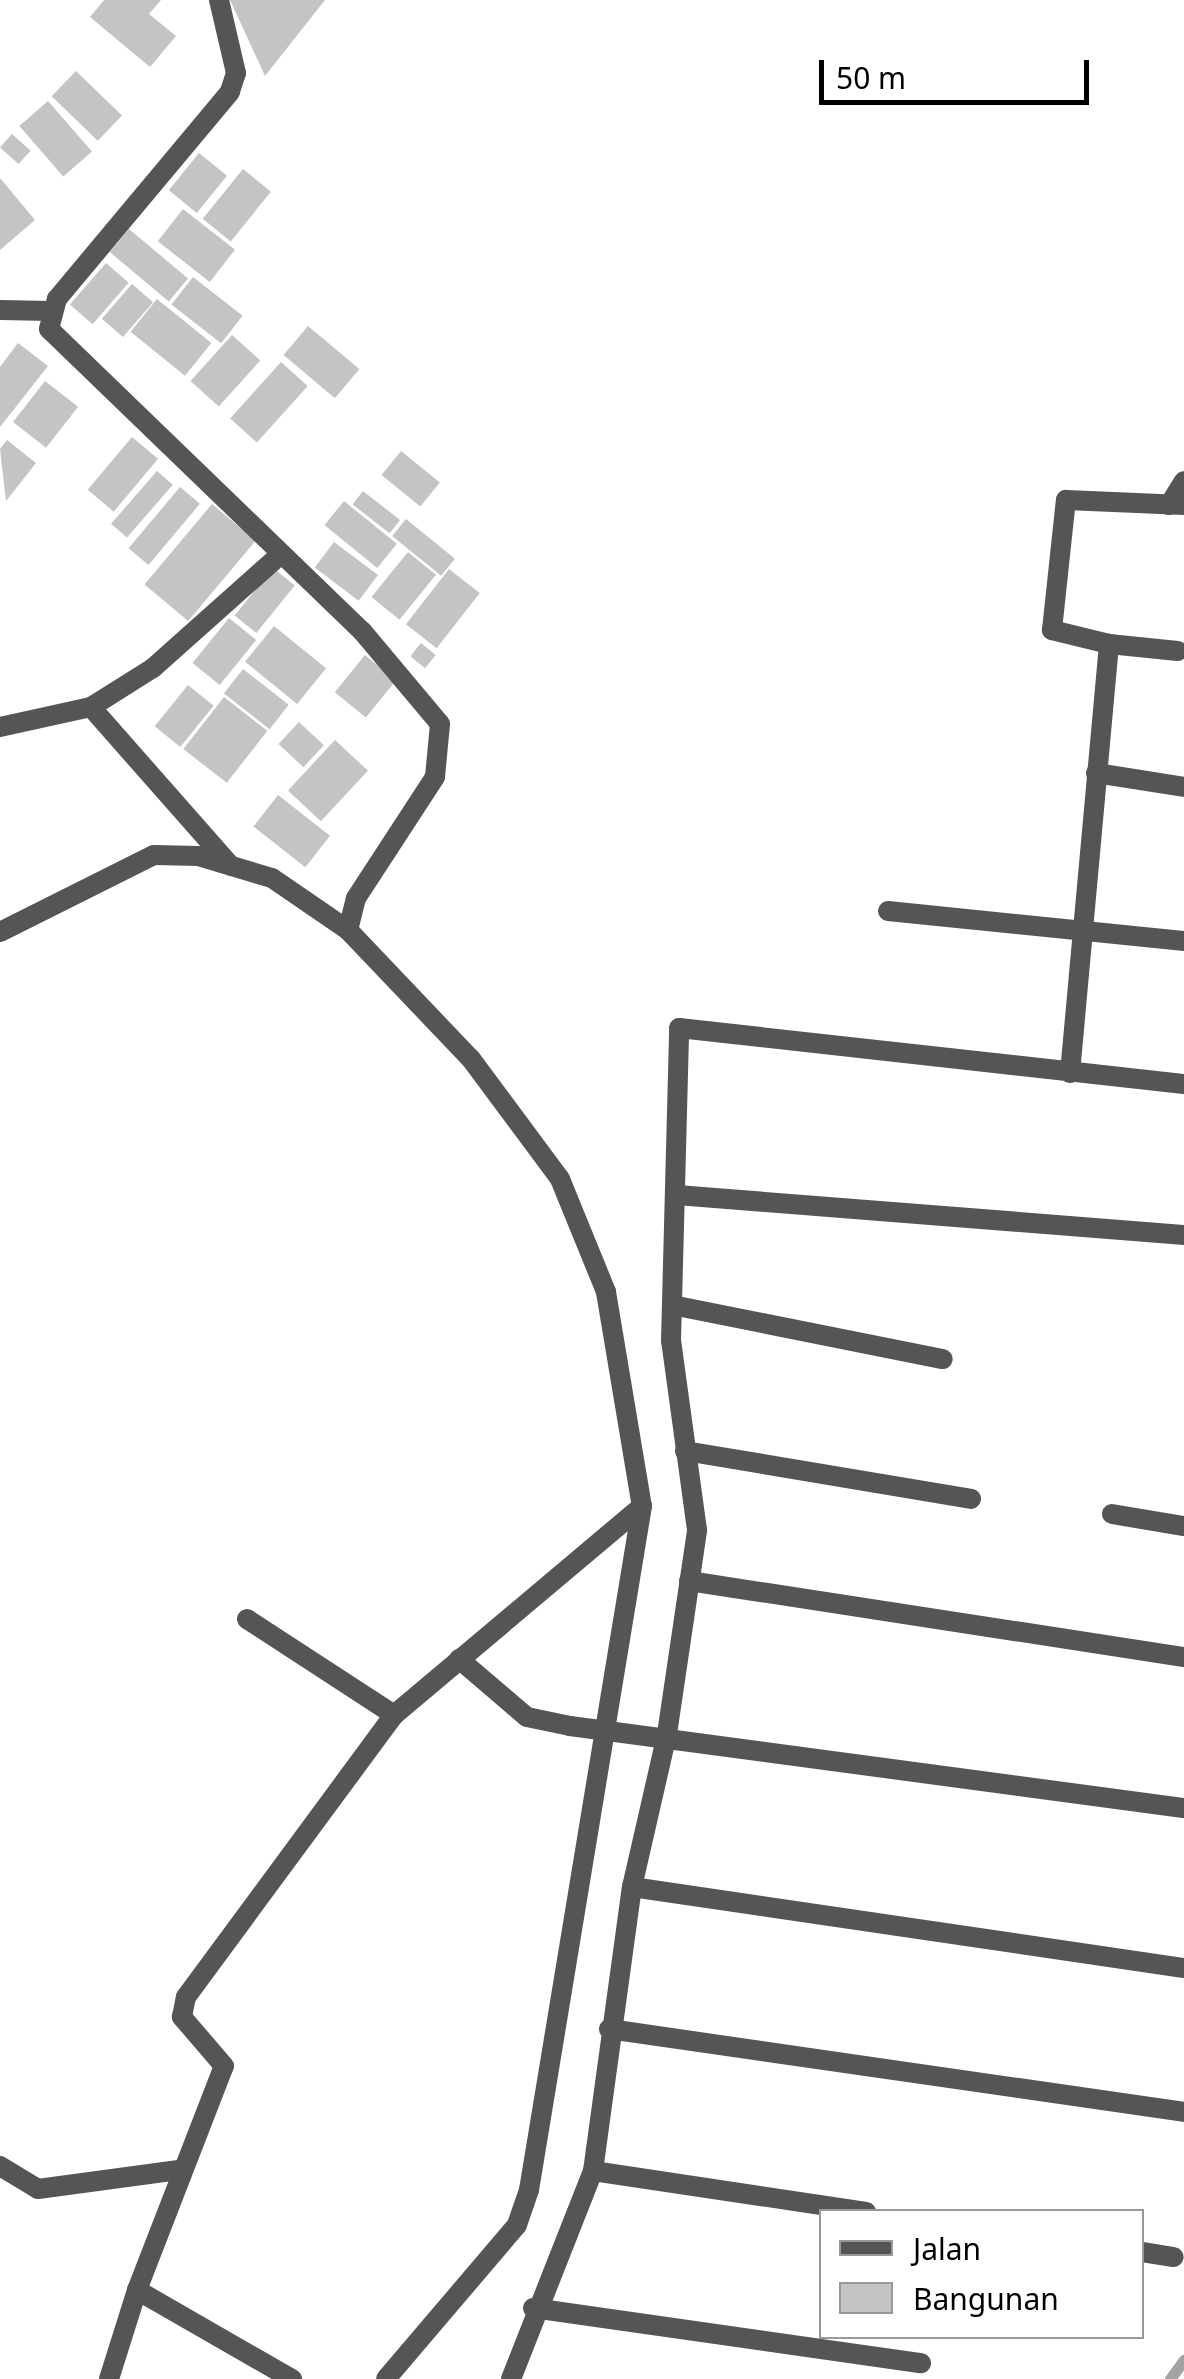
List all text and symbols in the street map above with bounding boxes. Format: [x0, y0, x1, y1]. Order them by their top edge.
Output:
scale bar [824, 40, 1094, 102]
text: 50 m [836, 57, 906, 98]
legend [819, 2209, 1144, 2339]
text: Jalan [913, 2228, 981, 2269]
text: Bangunan [913, 2278, 1059, 2319]

